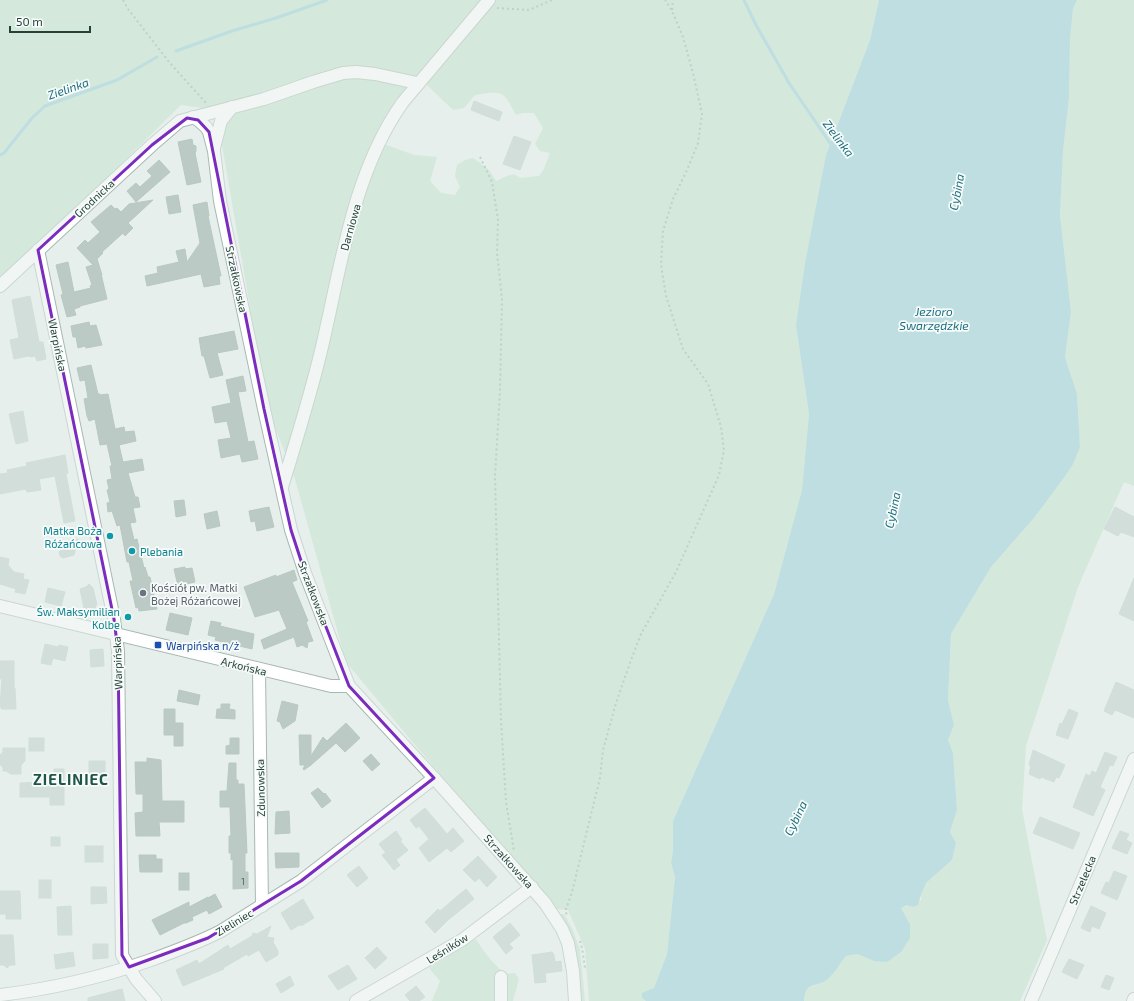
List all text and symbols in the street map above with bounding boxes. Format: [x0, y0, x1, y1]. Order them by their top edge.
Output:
scale bar [10, 8, 90, 34]
text: 50 m [16, 14, 43, 28]
water label: Zielinka [46, 74, 91, 102]
water label: Zielinka [821, 117, 857, 159]
water label: Cybina [946, 172, 967, 212]
street label: Grodnicka [71, 176, 117, 220]
street label: Darniowa [337, 202, 363, 252]
street label: Strzałkowska [224, 244, 250, 314]
water label: Jezioro Swarzędzkie [899, 304, 969, 332]
street label: Warpińska [46, 317, 70, 373]
water label: Cybina [881, 490, 904, 530]
place label: Matka Boża Różańcowa [43, 524, 102, 550]
marker: Matka Boża Różańcowa [105, 531, 115, 541]
place label: Plebania [140, 545, 183, 558]
marker: Plebania [127, 546, 137, 556]
street label: Strzałkowska [296, 559, 332, 627]
place label: Kościół pw. Matki Bożej Różańcowej [151, 581, 241, 608]
marker: Kościół pw. Matki Bożej Różańcowej [138, 588, 148, 598]
place label: Św. Maksymilian Kolbe [37, 605, 120, 631]
marker: Św. Maksymilian Kolbe [123, 612, 133, 622]
street label: Warpińska [110, 636, 124, 690]
place label: Warpińska n/ż [166, 639, 240, 652]
marker: Warpińska n/ż [153, 640, 163, 650]
street label: Arkońska [220, 654, 268, 678]
street label: Zdunowska [253, 759, 267, 817]
district label: ZIELINIEC [33, 770, 109, 788]
water label: Cybina [781, 798, 810, 838]
street label: Strzałkowska [481, 831, 537, 891]
street label: Strzelecka [1066, 853, 1098, 907]
house number: 1 [241, 876, 245, 887]
street label: Zieliniec [213, 906, 255, 938]
street label: Leśników [424, 930, 470, 966]

